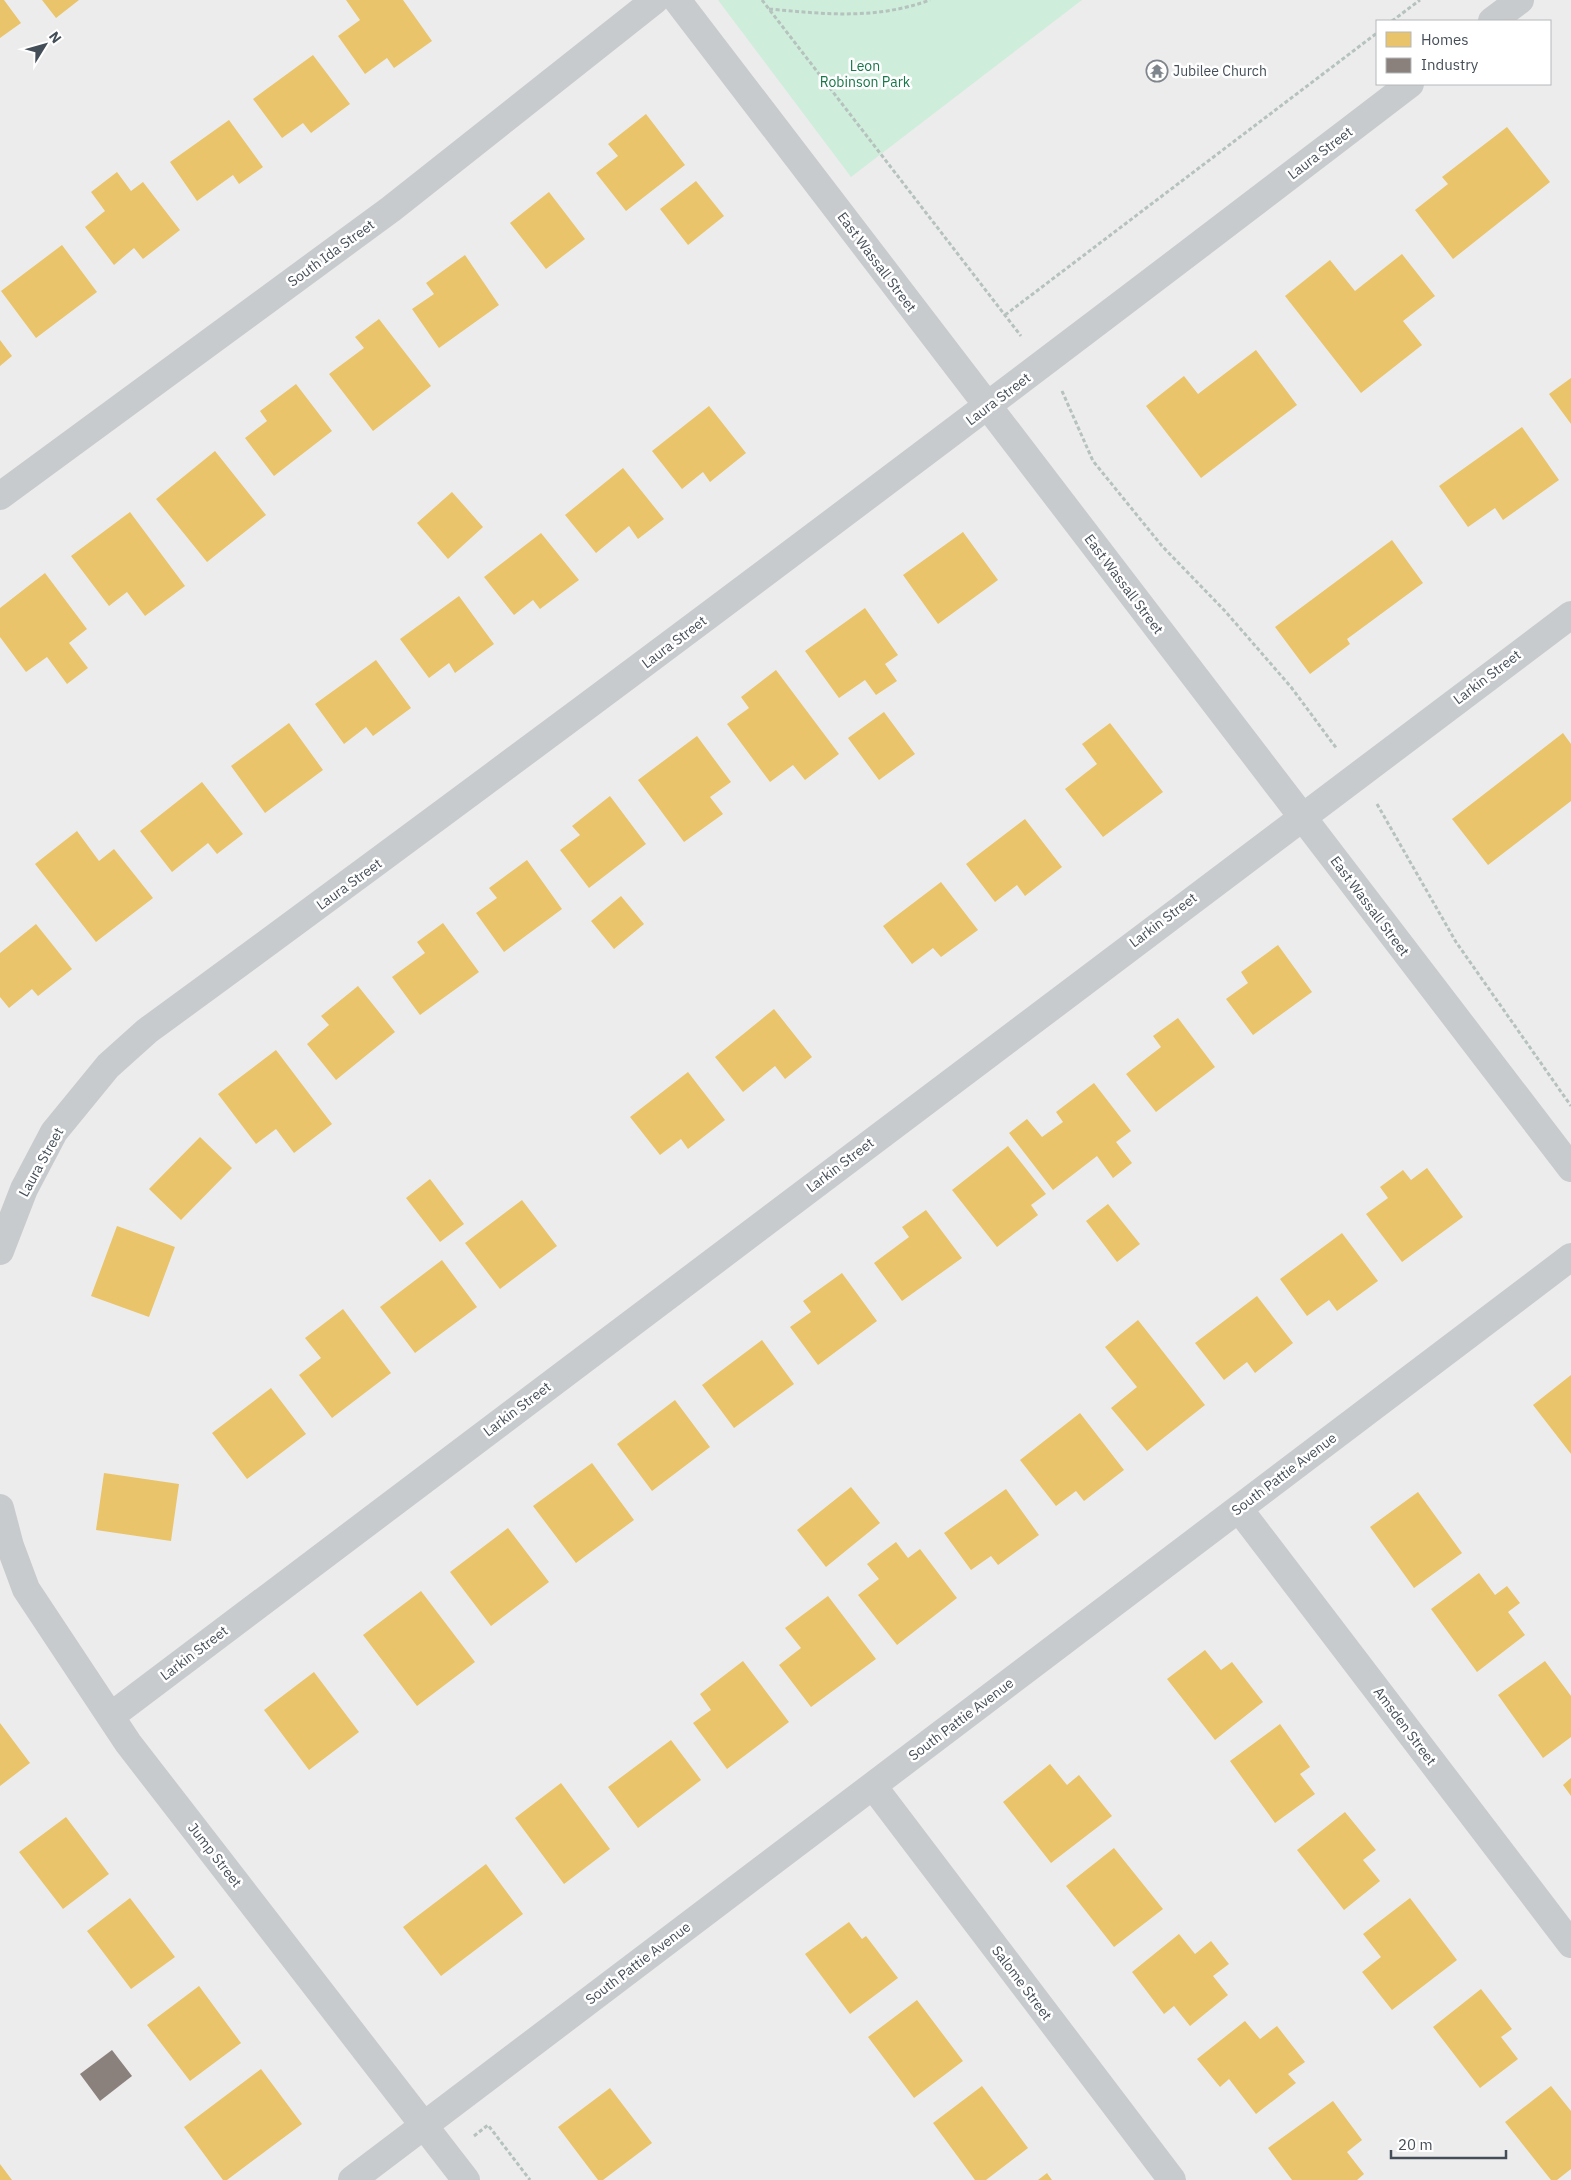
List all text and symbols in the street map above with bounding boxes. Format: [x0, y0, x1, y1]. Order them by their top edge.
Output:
north arrow [20, 20, 70, 70]
legend [1376, 20, 1551, 85]
text: N [45, 28, 66, 47]
text: Homes [1421, 30, 1469, 49]
text: Industry [1421, 55, 1479, 74]
park label: Leon Robinson Park [820, 57, 911, 91]
temple icon: Jubilee Church [1145, 59, 1169, 83]
place label: Jubilee Church [1173, 62, 1267, 80]
street label: Laura Street [1284, 123, 1356, 183]
street label: East Wassall Street [834, 208, 921, 316]
street label: South Ida Street [284, 215, 378, 291]
street label: Laura Street [962, 369, 1034, 429]
street label: East Wassall Street [1081, 530, 1168, 638]
street label: Laura Street [638, 612, 710, 672]
street label: Larkin Street [1450, 646, 1524, 708]
street label: East Wassall Street [1327, 852, 1414, 960]
street label: Laura Street [313, 854, 385, 914]
street label: Larkin Street [1126, 889, 1200, 951]
street label: Laura Street [15, 1124, 68, 1200]
street label: Larkin Street [803, 1134, 877, 1196]
street label: Larkin Street [480, 1378, 554, 1440]
street label: South Pattie Avenue [1228, 1428, 1340, 1519]
street label: Larkin Street [157, 1622, 231, 1684]
street label: South Pattie Avenue [905, 1673, 1017, 1764]
street label: Amsden Street [1370, 1683, 1440, 1769]
street label: Jump Street [184, 1819, 246, 1891]
street label: South Pattie Avenue [582, 1917, 694, 2008]
street label: Salome Street [988, 1942, 1056, 2024]
scale bar [1391, 2128, 1506, 2160]
text: 20 m [1398, 2135, 1433, 2154]

